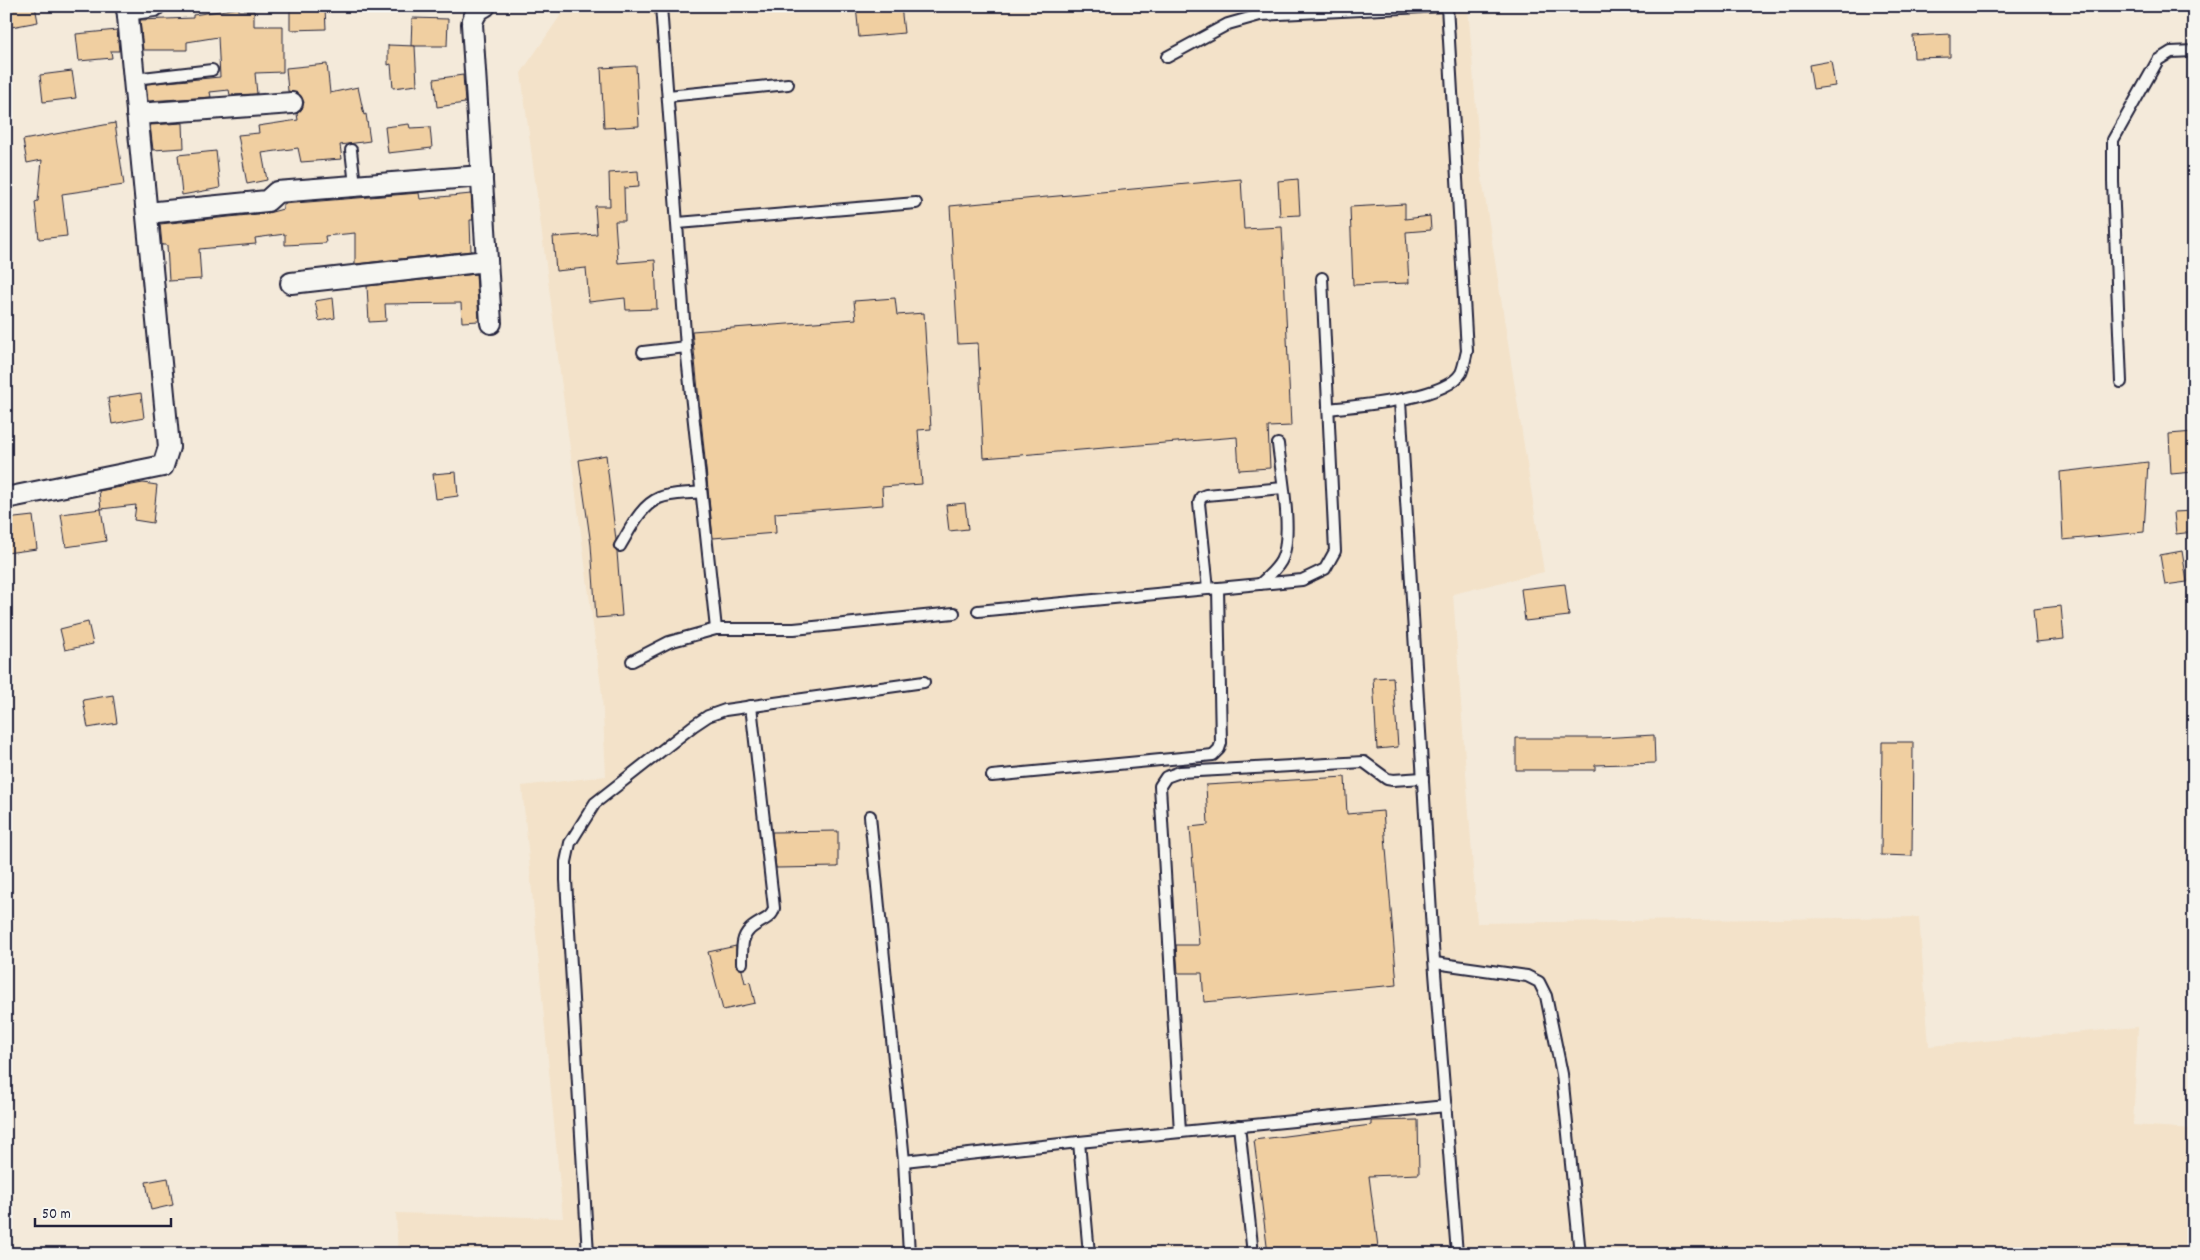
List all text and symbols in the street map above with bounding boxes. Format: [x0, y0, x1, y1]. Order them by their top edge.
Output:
scale bar [35, 1195, 171, 1227]
text: 50 m [42, 1204, 71, 1226]

